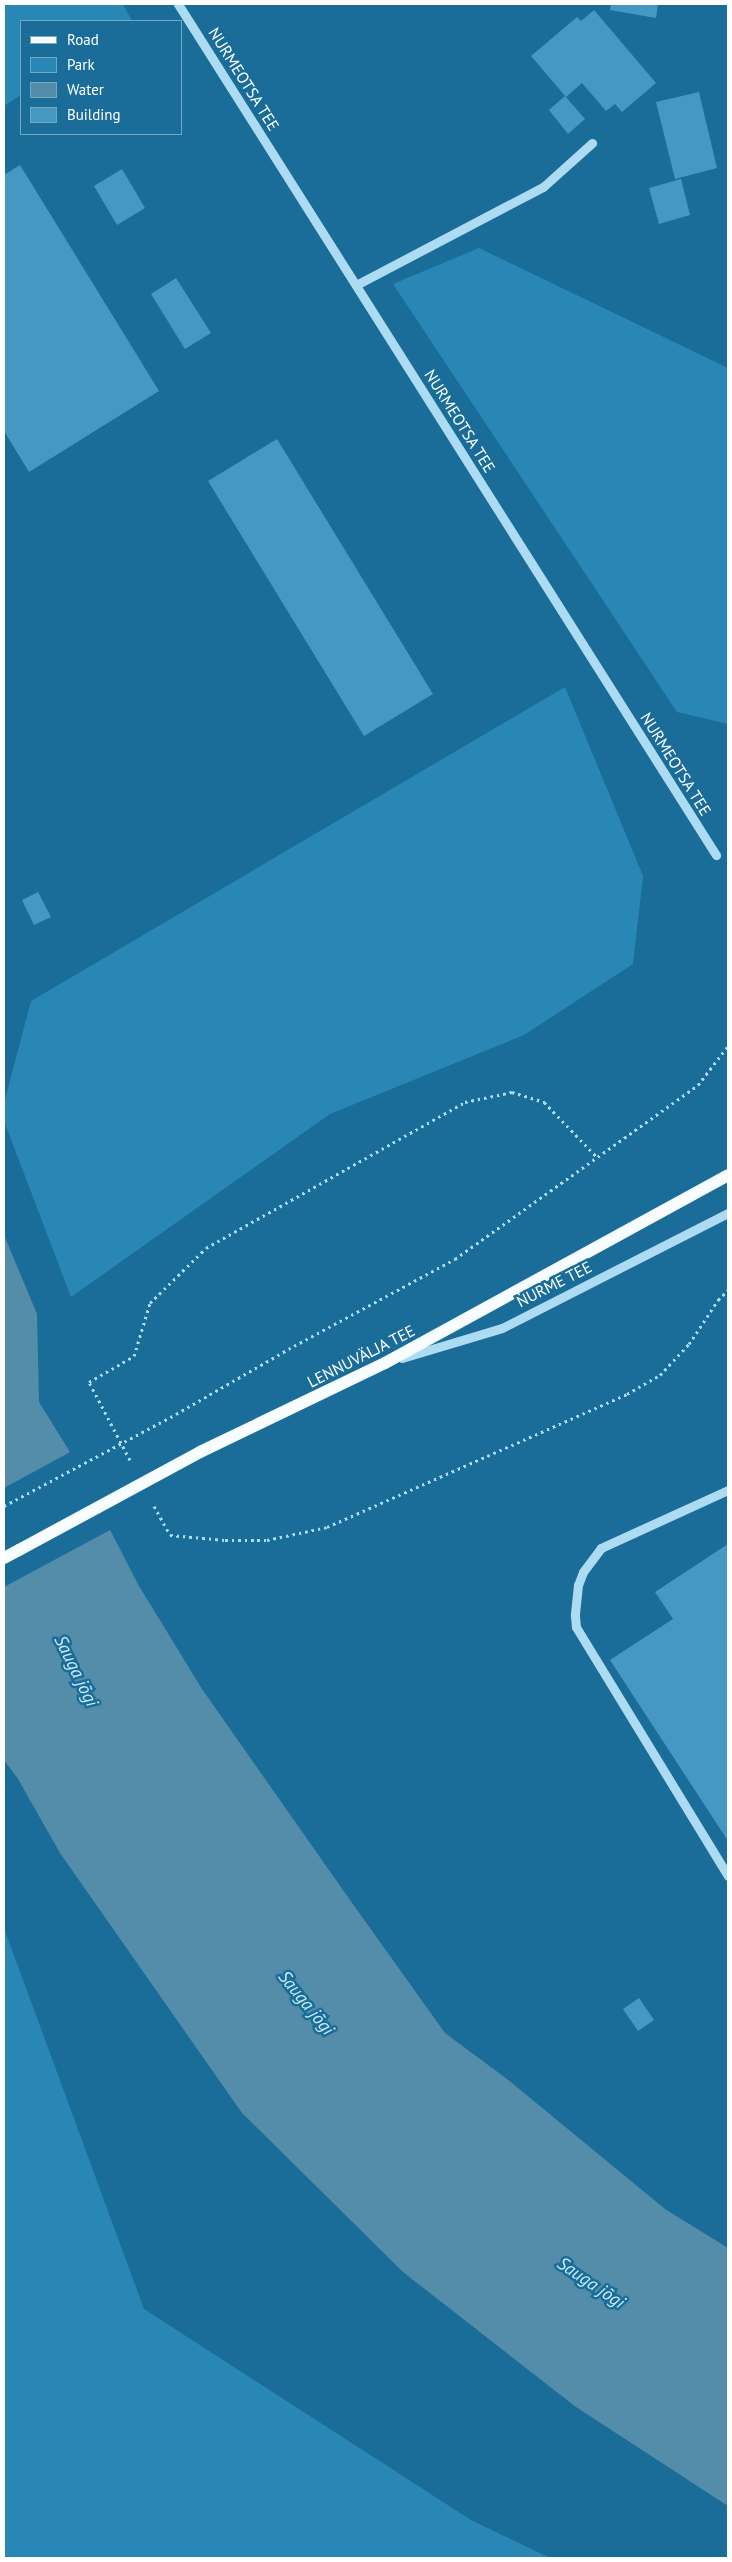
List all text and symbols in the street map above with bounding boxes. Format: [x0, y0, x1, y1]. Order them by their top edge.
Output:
legend [20, 20, 182, 135]
street label: NURMEOTSA TEE [204, 23, 284, 135]
text: Road [67, 30, 99, 49]
text: Park [67, 55, 95, 74]
text: Water [67, 80, 104, 99]
text: Building [67, 105, 121, 124]
street label: NURMEOTSA TEE [420, 365, 500, 477]
street label: NURMEOTSA TEE [636, 708, 716, 820]
street label: NURME TEE [513, 1257, 595, 1311]
street label: LENNUVÄLJA TEE [304, 1320, 418, 1392]
water label: Sauga jõgi [49, 1632, 103, 1710]
water label: Sauga jõgi [273, 1966, 339, 2040]
water label: Sauga jõgi [553, 2253, 629, 2313]

